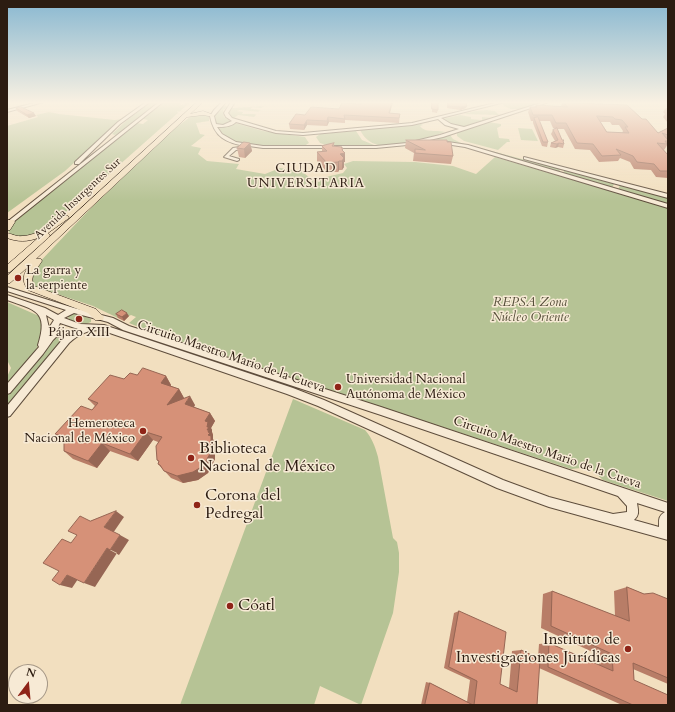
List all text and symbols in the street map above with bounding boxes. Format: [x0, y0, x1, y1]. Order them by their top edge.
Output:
street label: Avenida Insurgentes Sur [32, 156, 124, 242]
district label: CIUDAD UNIVERSITARIA [247, 161, 365, 192]
place label: La garra y la serpiente [26, 263, 87, 294]
marker: La garra y la serpiente [13, 273, 23, 283]
park label: REPSA Zona Núcleo Oriente [491, 295, 569, 326]
marker: Pájaro XIII [74, 314, 84, 324]
street label: Circuito Maestro Mario de la Cueva [135, 317, 327, 397]
place label: Pájaro XIII [48, 325, 110, 341]
place label: Universidad Nacional Autónoma de México [346, 372, 466, 403]
marker: Universidad Nacional Autónoma de México [333, 382, 343, 392]
street label: Circuito Maestro Mario de la Cueva [451, 413, 643, 493]
place label: Hemeroteca Nacional de México [24, 416, 135, 447]
marker: Hemeroteca Nacional de México [138, 426, 148, 436]
place label: Biblioteca Nacional de México [199, 439, 335, 477]
marker: Biblioteca Nacional de México [186, 453, 196, 463]
place label: Corona del Pedregal [205, 486, 281, 524]
marker: Corona del Pedregal [192, 500, 202, 510]
place label: Cóatl [238, 596, 275, 616]
marker: Cóatl [225, 601, 235, 611]
place label: Instituto de Investigaciones Jurídicas [456, 630, 620, 668]
marker: Instituto de Investigaciones Jurídicas [623, 644, 633, 654]
north arrow [8, 664, 48, 704]
text: N [25, 664, 38, 681]

